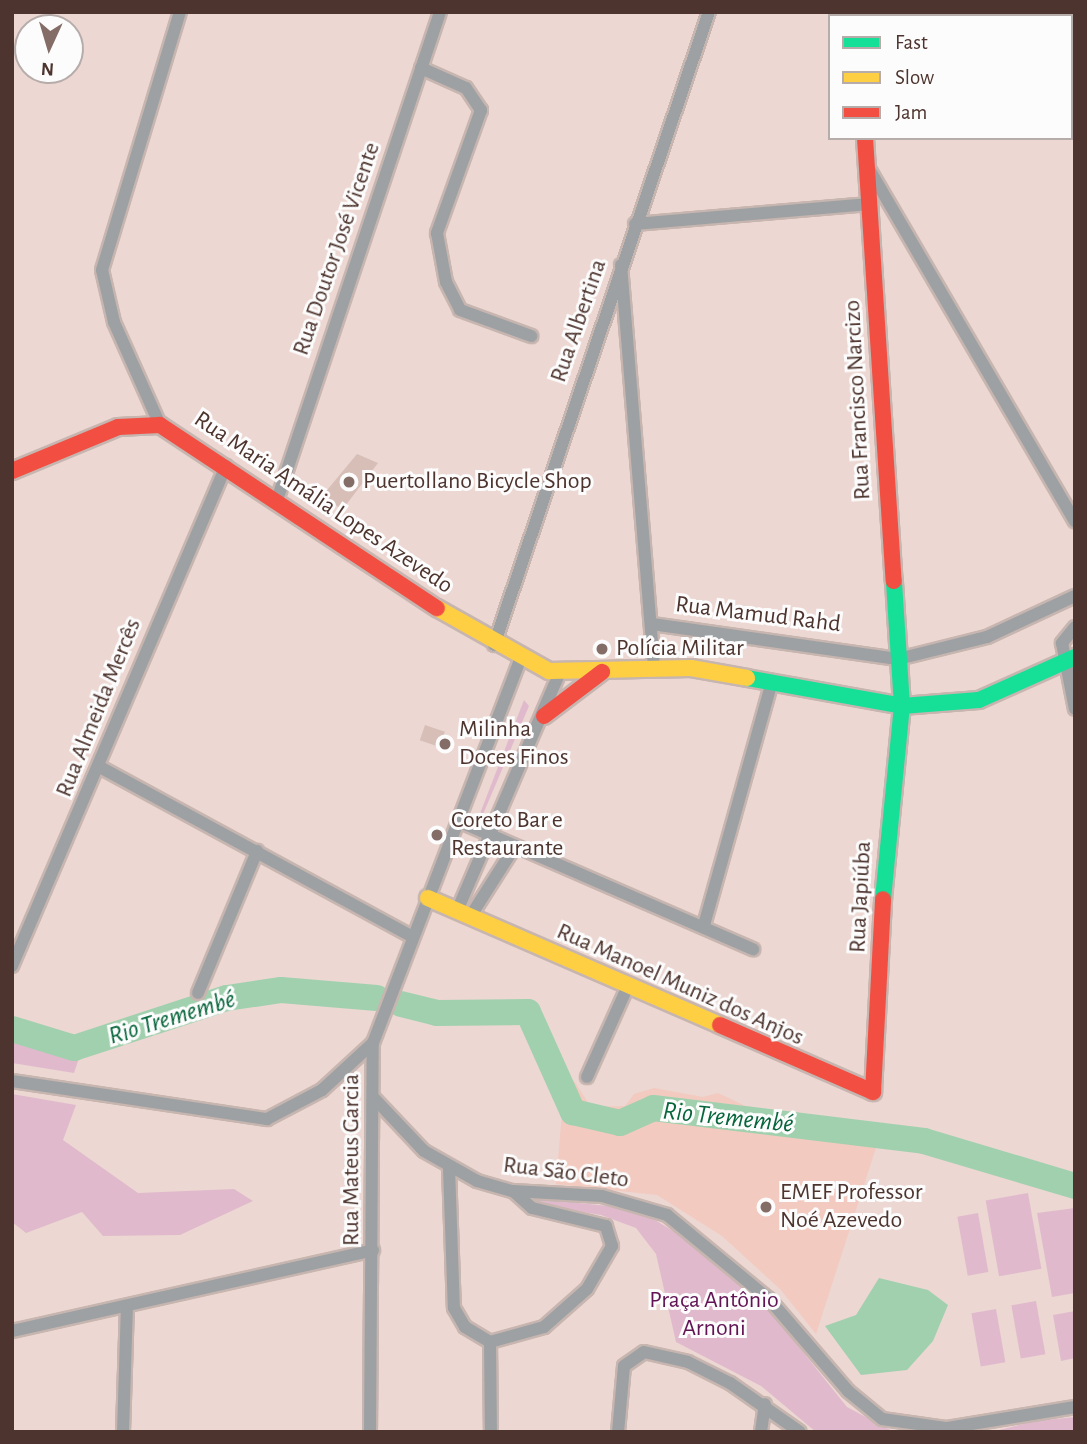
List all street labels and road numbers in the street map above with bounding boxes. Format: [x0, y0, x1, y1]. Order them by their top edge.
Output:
street label: Rua Doutor José Vicente [287, 139, 387, 359]
street label: Rua Albertina [545, 256, 613, 386]
street label: Rua Francisco Narcizo [838, 299, 878, 501]
street label: Rua Maria Amália Lopes Azevedo [188, 405, 458, 601]
street label: Rua Mamud Rahd [674, 591, 842, 639]
street label: Rua Almeida Mercês [50, 615, 148, 801]
street label: Rua Japiúba [844, 840, 878, 954]
street label: Rua Manoel Muniz dos Anjos [552, 917, 808, 1053]
street label: Rua Mateus Garcia [338, 1074, 366, 1246]
street label: Rua São Cleto [502, 1151, 630, 1195]

